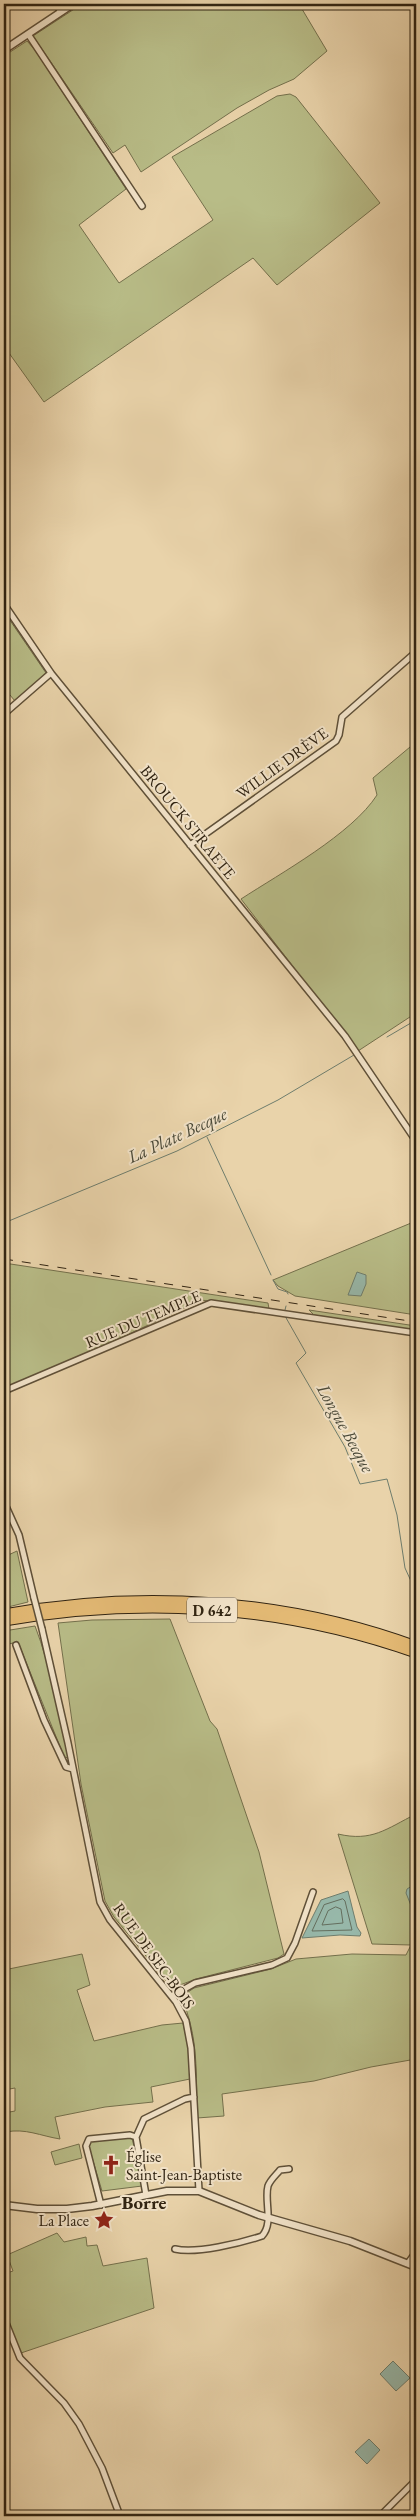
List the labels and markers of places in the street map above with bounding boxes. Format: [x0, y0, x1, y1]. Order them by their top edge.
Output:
place label: Église Saint-Jean-Baptiste [126, 2146, 242, 2185]
church icon: Église Saint-Jean-Baptiste [100, 2154, 122, 2176]
place icon: La Place [93, 2209, 115, 2231]
place label: La Place [39, 2210, 89, 2231]

